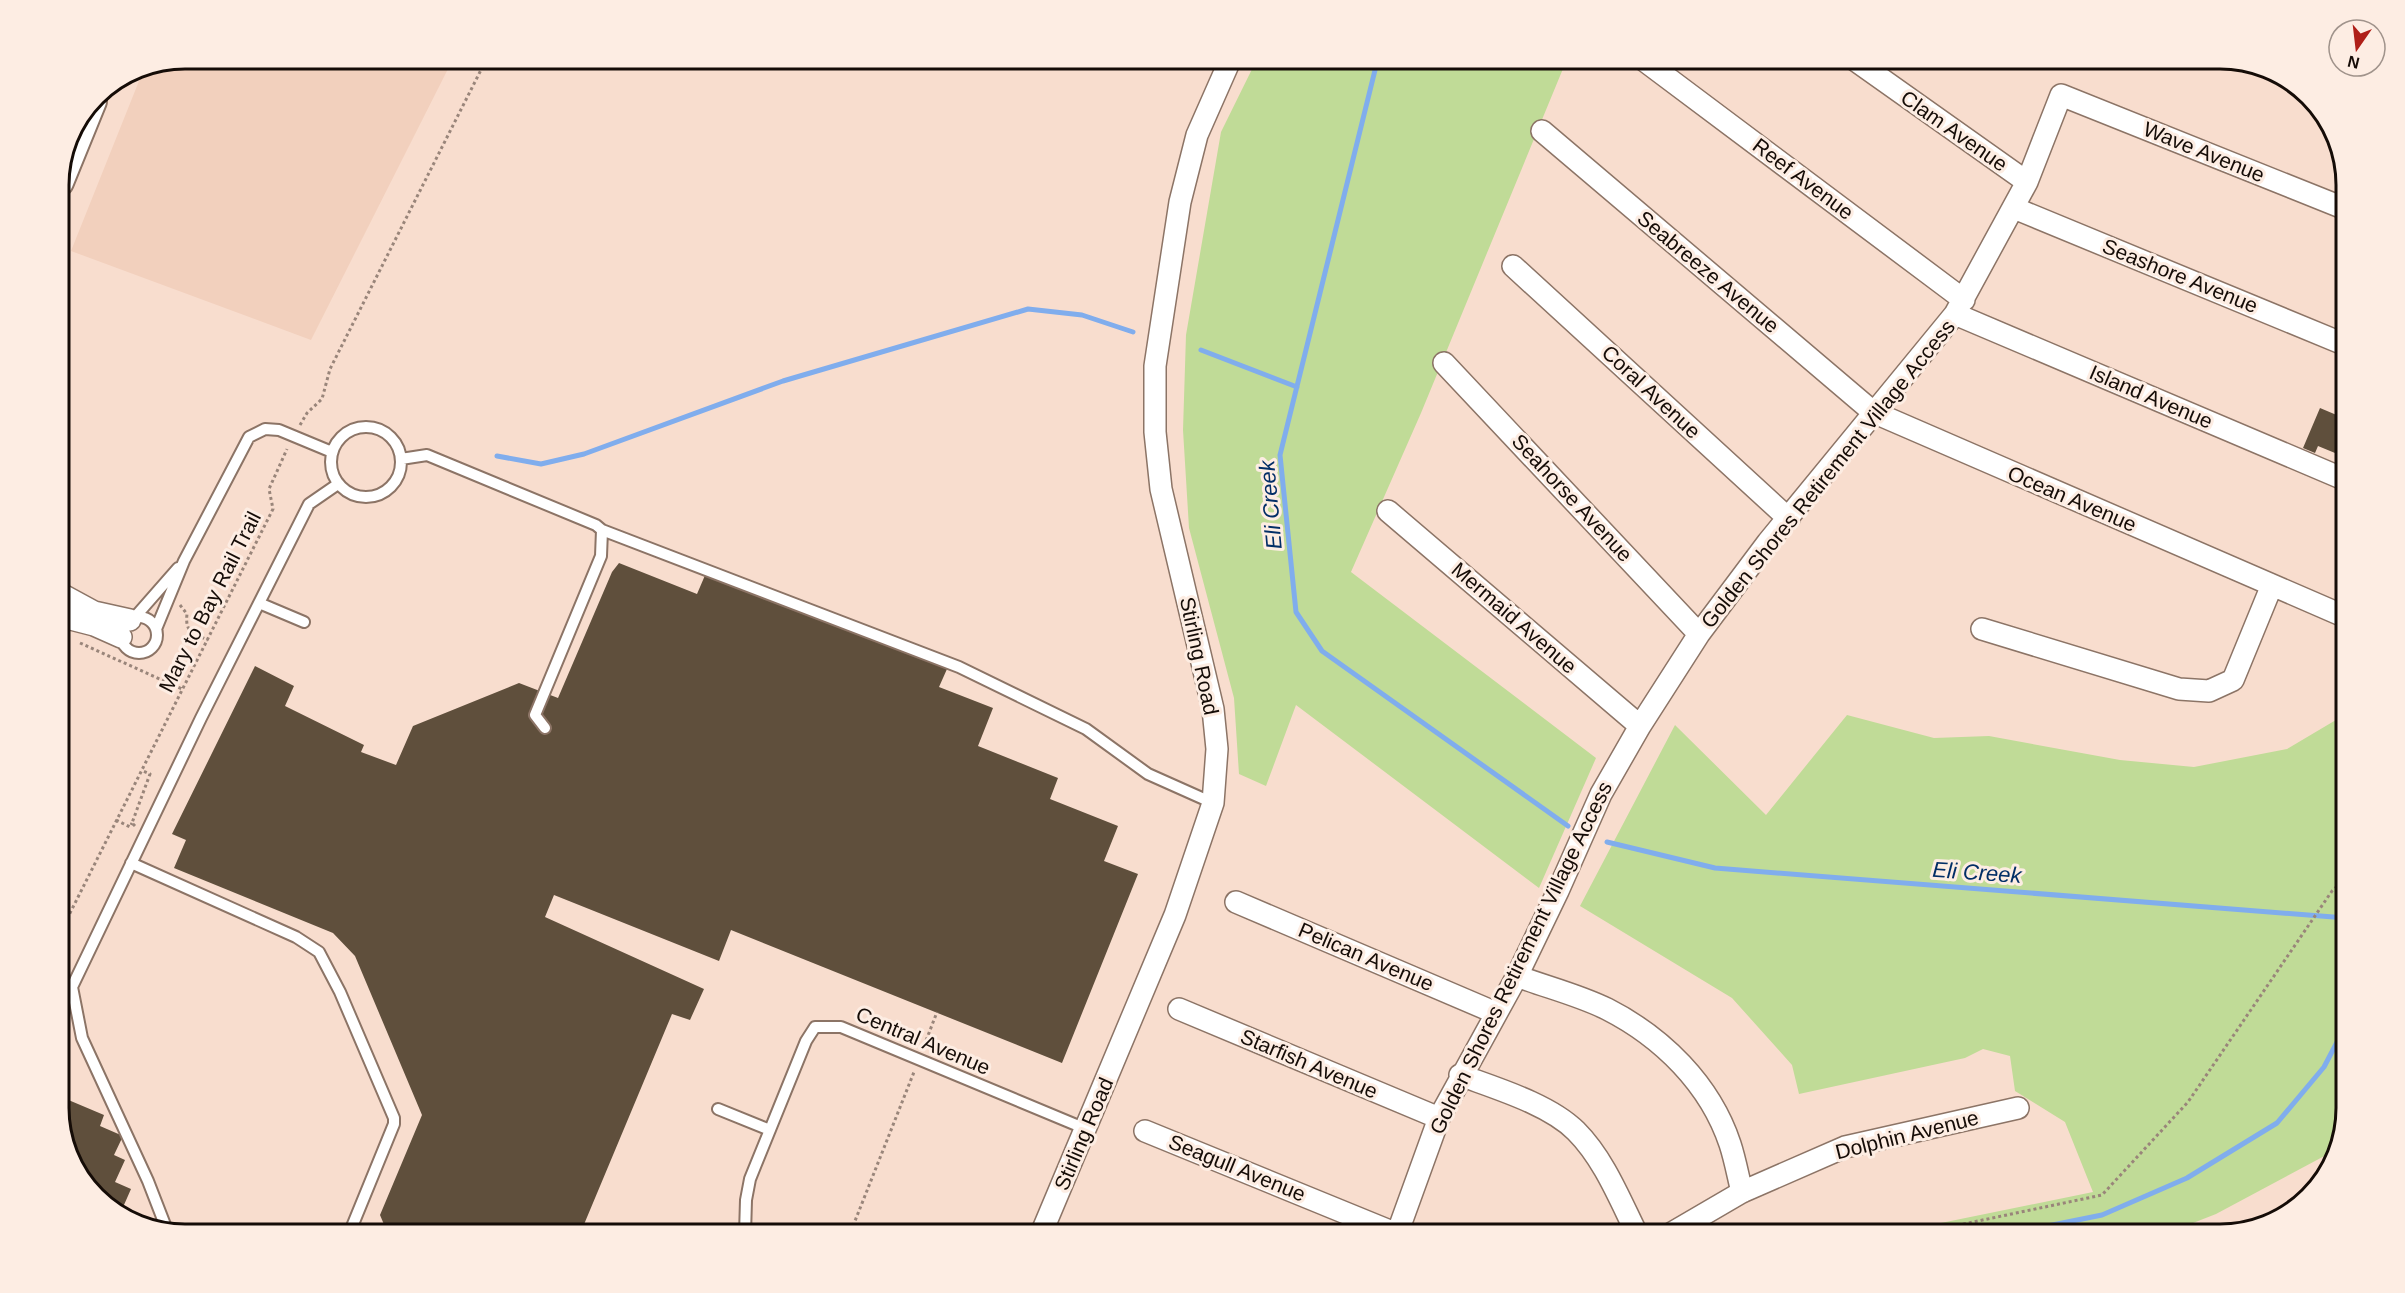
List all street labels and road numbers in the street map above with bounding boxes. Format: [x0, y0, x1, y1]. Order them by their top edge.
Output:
street label: Clam Avenue [1897, 85, 2012, 176]
street label: Wave Avenue [2140, 117, 2268, 186]
street label: Reef Avenue [1749, 133, 1858, 224]
street label: Seabreeze Avenue [1633, 206, 1784, 337]
street label: Seashore Avenue [2099, 234, 2261, 317]
street label: Golden Shores Retirement Village Access [1696, 315, 1959, 632]
street label: Coral Avenue [1598, 340, 1705, 443]
street label: Island Avenue [2086, 360, 2216, 433]
street label: Seahorse Avenue [1508, 429, 1637, 566]
street label: Ocean Avenue [2004, 461, 2140, 536]
street label: Mary to Bay Rail Trail [154, 508, 265, 696]
street label: Mermaid Avenue [1447, 557, 1581, 678]
street label: Stirling Road [1176, 595, 1223, 717]
street label: Golden Shores Retirement Village Access [1425, 778, 1616, 1138]
street label: Pelican Avenue [1295, 918, 1437, 995]
street label: Central Avenue [853, 1002, 994, 1079]
street label: Starfish Avenue [1237, 1024, 1381, 1103]
street label: Stirling Road [1049, 1074, 1118, 1194]
street label: Dolphin Avenue [1833, 1106, 1981, 1163]
street label: Seagull Avenue [1165, 1130, 1309, 1205]

